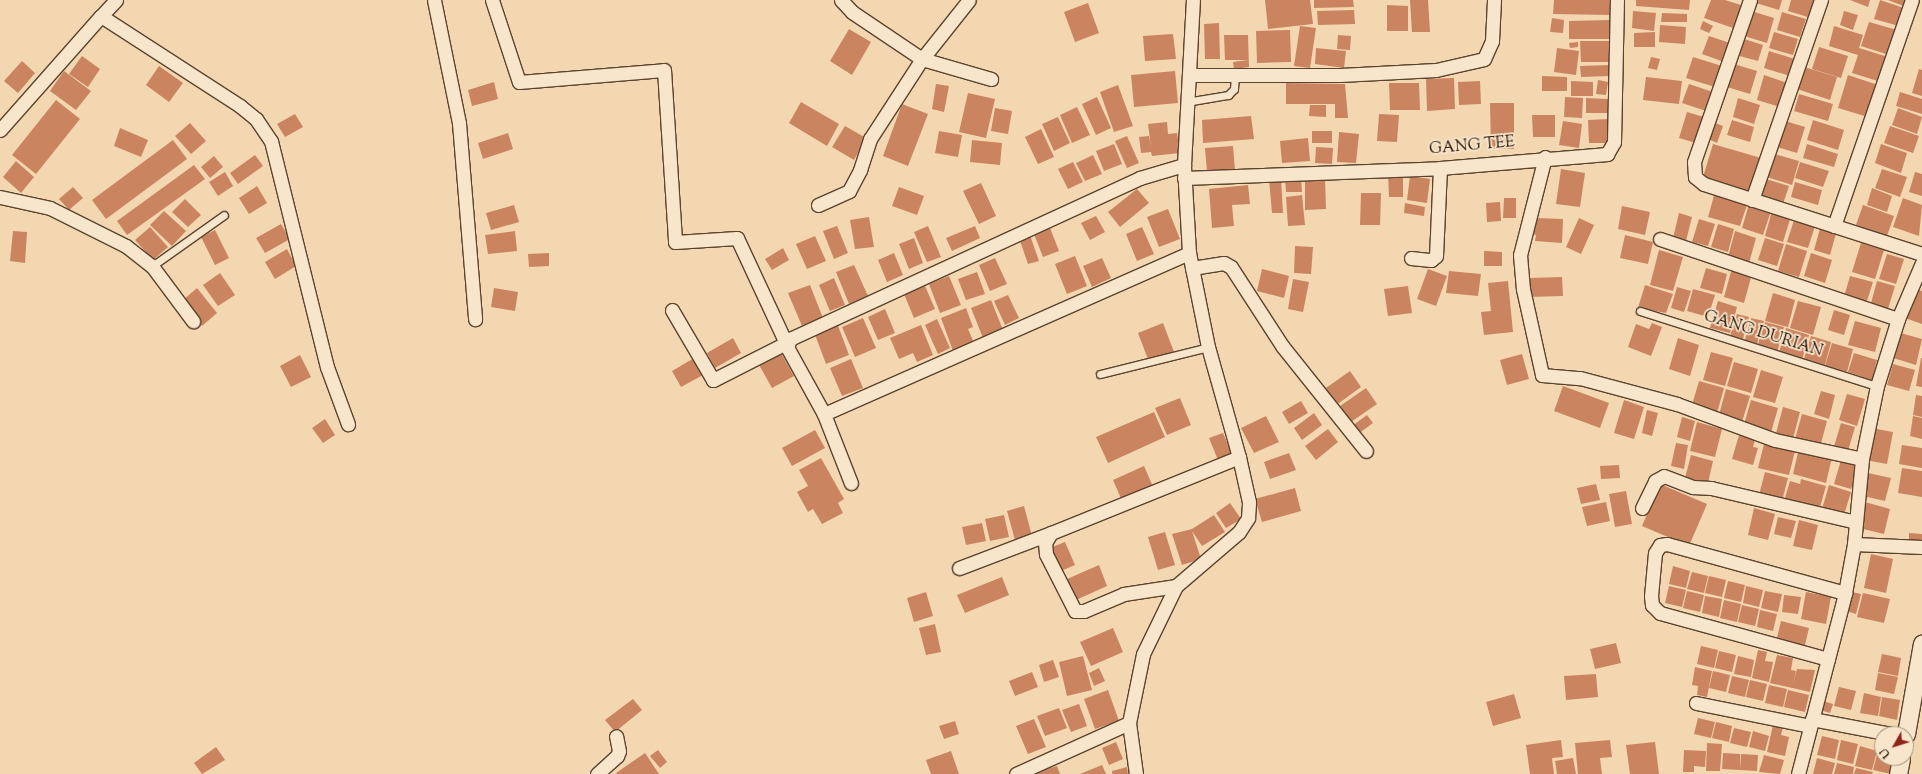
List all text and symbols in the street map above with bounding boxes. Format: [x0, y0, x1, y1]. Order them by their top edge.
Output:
street label: GANG TEE [1428, 134, 1516, 160]
street label: GANG DURIAN [1701, 308, 1825, 362]
north arrow [1874, 726, 1914, 766]
text: U [1876, 744, 1894, 761]

